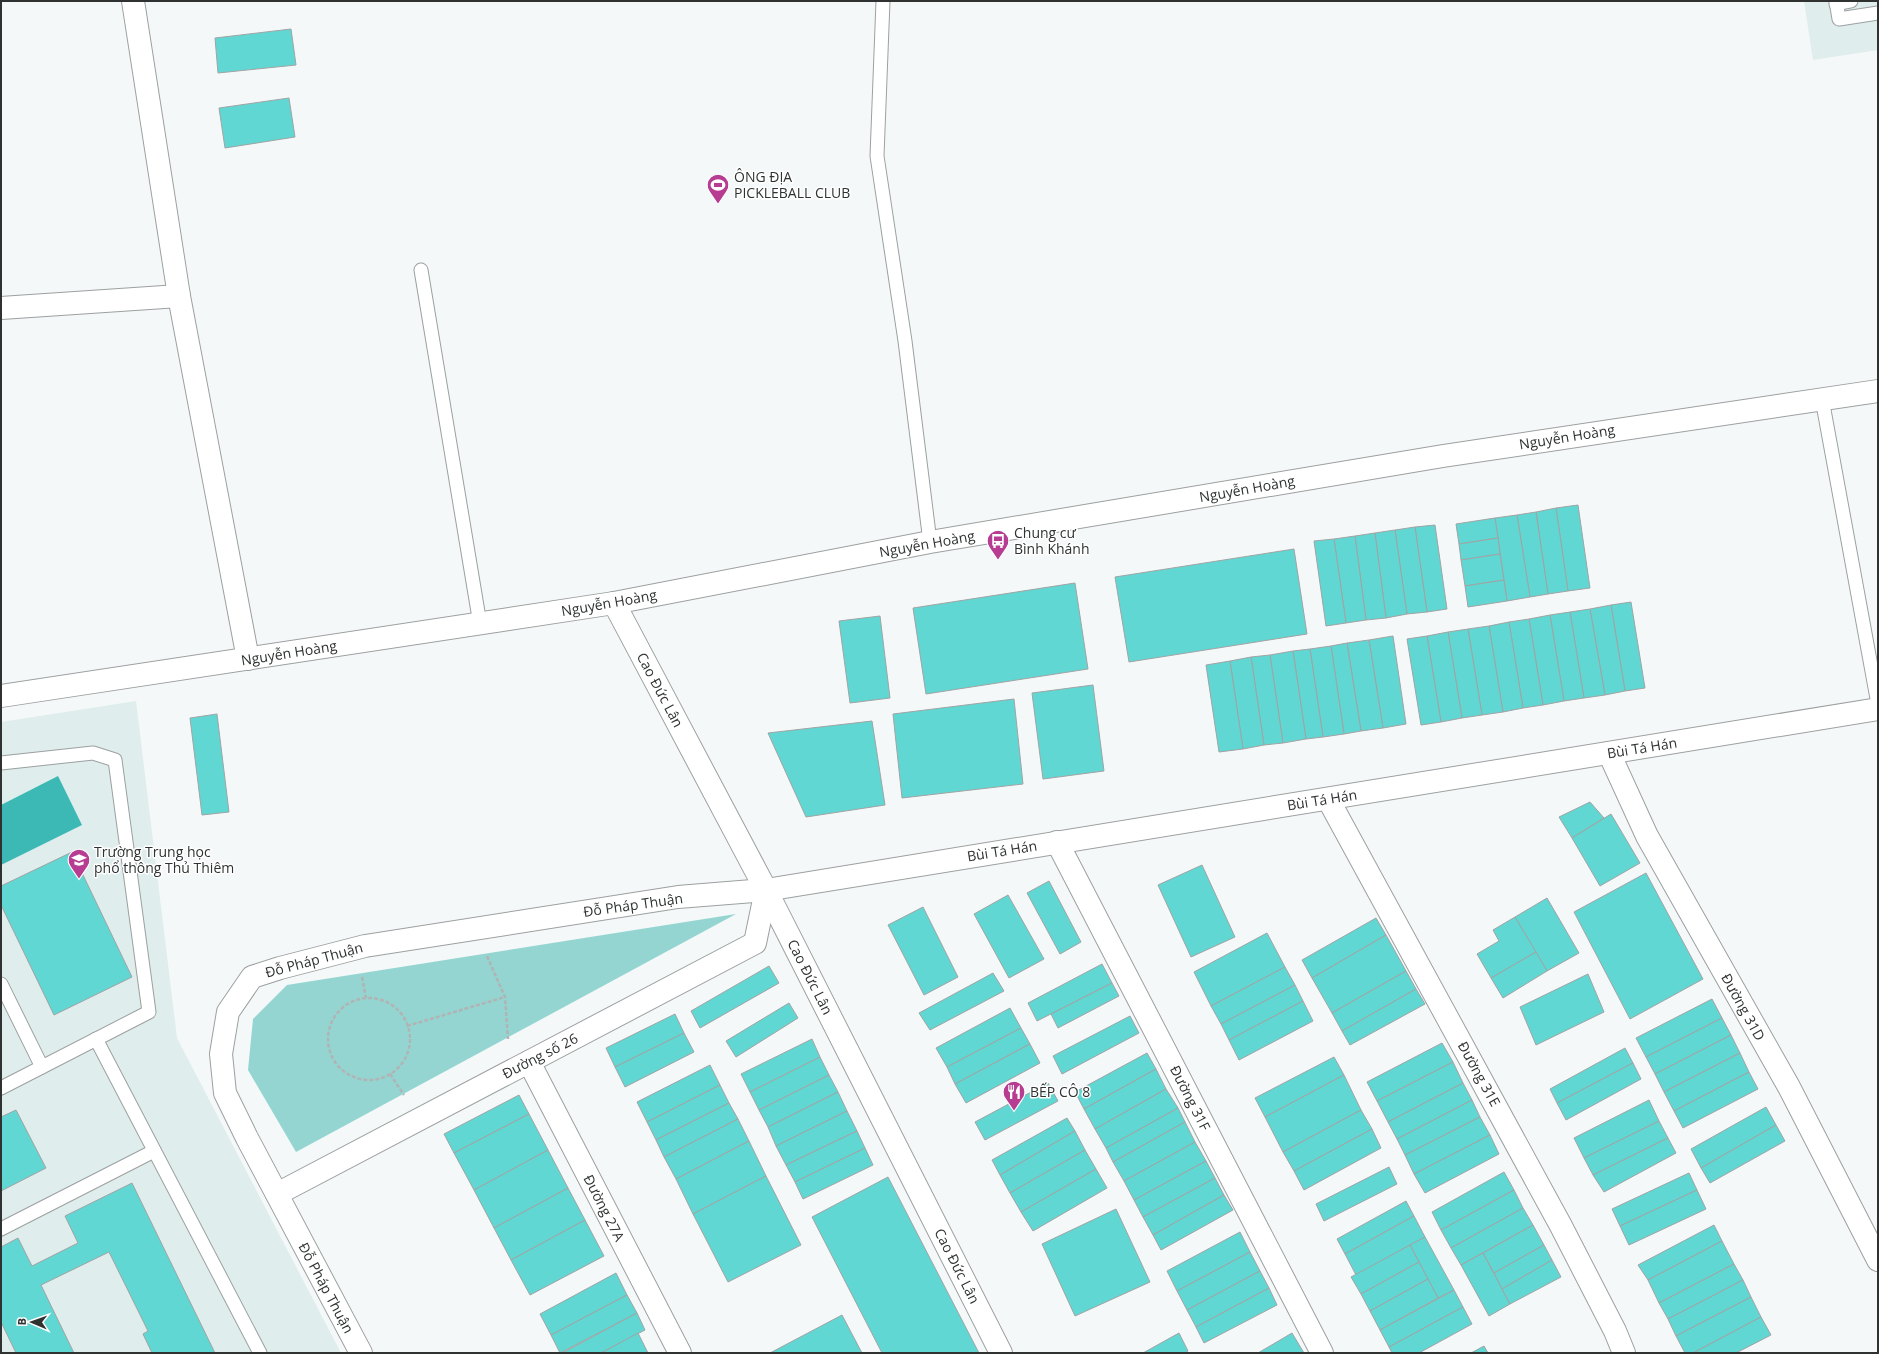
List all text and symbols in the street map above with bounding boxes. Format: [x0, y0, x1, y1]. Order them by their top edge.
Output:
place label: ÔNG ĐỊA PICKLEBALL CLUB [734, 167, 850, 202]
sports icon: ÔNG ĐỊA PICKLEBALL CLUB [705, 172, 731, 205]
street label: Nguyễn Hoàng [1518, 420, 1616, 453]
street label: Nguyễn Hoàng [1198, 471, 1296, 506]
place label: Chung cư Bình Khánh [1014, 523, 1090, 558]
street label: Nguyễn Hoàng [878, 526, 976, 561]
bus stop icon: Chung cư Bình Khánh [985, 528, 1011, 561]
street label: Nguyễn Hoàng [560, 585, 658, 620]
street label: Nguyễn Hoàng [240, 636, 338, 669]
street label: Cao Đức Lân [633, 649, 688, 730]
street label: Bùi Tá Hán [1606, 733, 1678, 762]
street label: Bùi Tá Hán [1286, 785, 1358, 814]
street label: Bùi Tá Hán [966, 836, 1038, 865]
place label: Trường Trung học phổ thông Thủ Thiêm [94, 842, 234, 877]
school or university icon: Trường Trung học phổ thông Thủ Thiêm [66, 847, 92, 880]
street label: Đỗ Pháp Thuận [582, 888, 684, 921]
street label: Cao Đức Lân [783, 936, 838, 1018]
street label: Đỗ Pháp Thuận [263, 937, 365, 982]
street label: Đường 31D [1717, 970, 1770, 1044]
street label: Đường số 26 [499, 1028, 581, 1083]
street label: Đường 31E [1454, 1038, 1505, 1110]
street label: Đường 31F [1166, 1062, 1215, 1134]
restaurant icon: BẾP CÔ 8 [1001, 1079, 1027, 1112]
place label: BẾP CÔ 8 [1030, 1082, 1090, 1101]
street label: Đường 27A [579, 1171, 629, 1245]
street label: Cao Đức Lân [930, 1225, 985, 1307]
street label: Đỗ Pháp Thuận [294, 1239, 358, 1337]
north arrow [12, 1302, 52, 1342]
text: B [14, 1318, 29, 1326]

